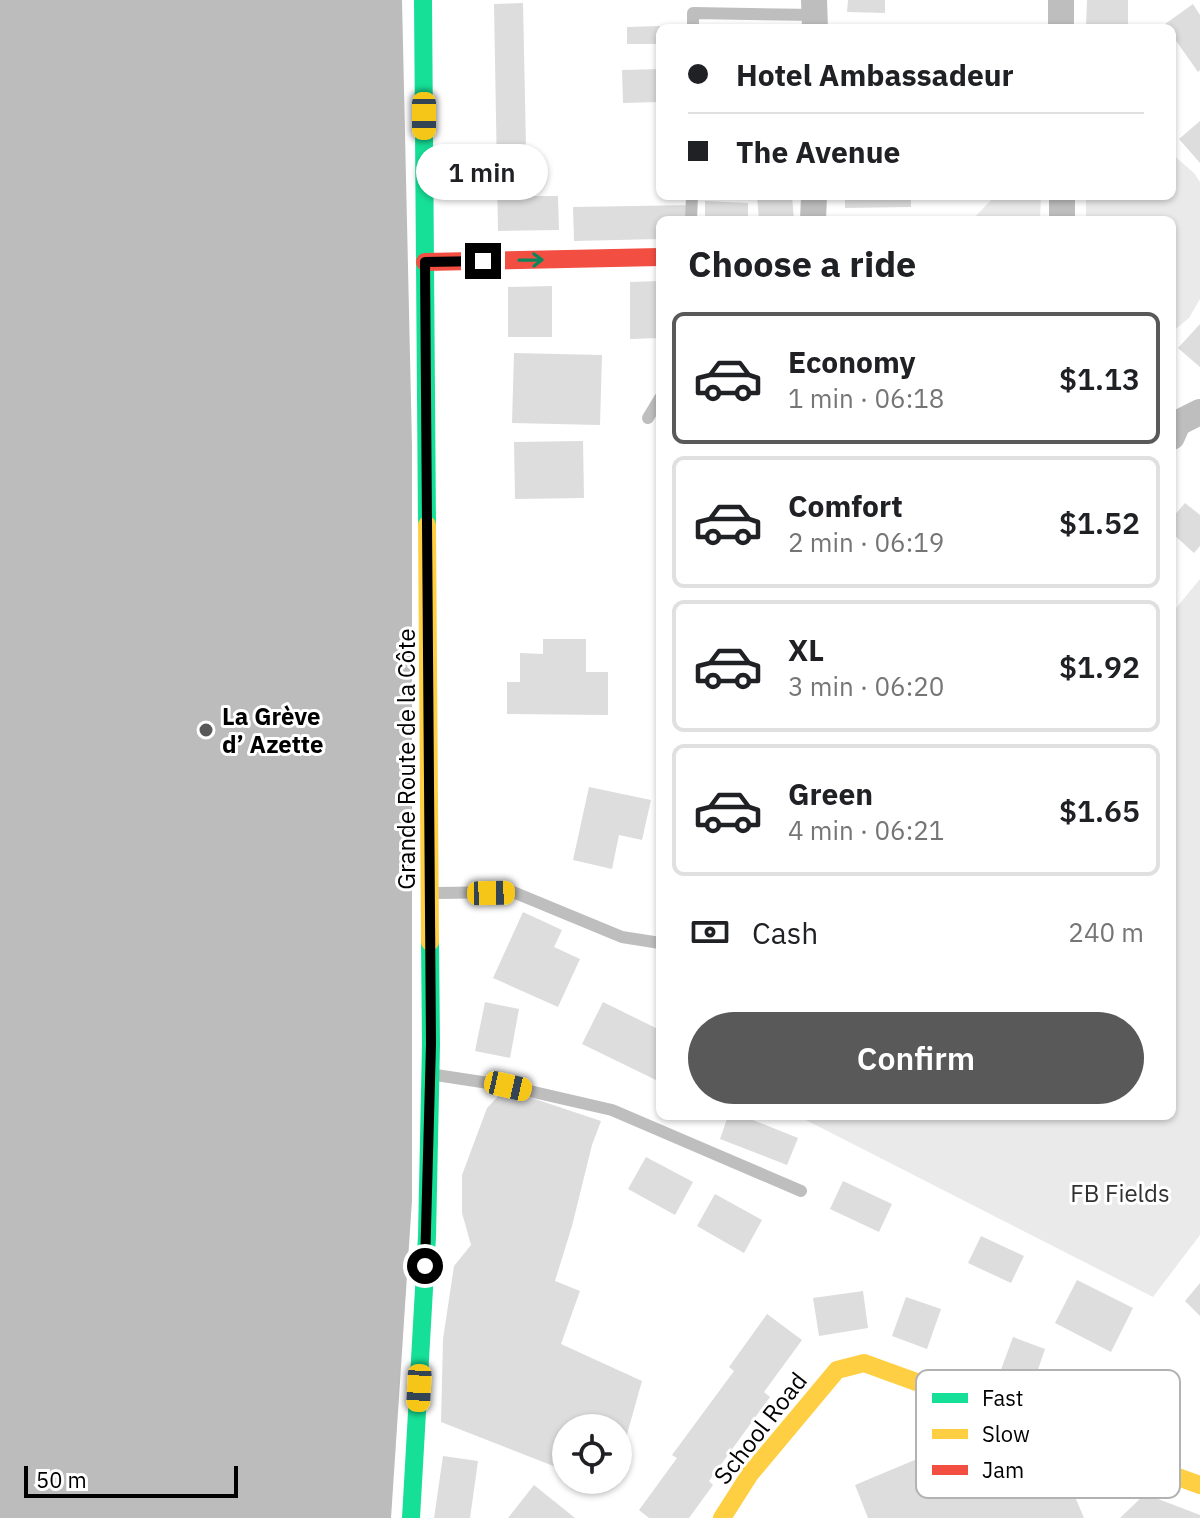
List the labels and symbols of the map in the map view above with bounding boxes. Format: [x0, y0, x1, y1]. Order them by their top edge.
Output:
car [412, 92, 436, 140]
callout: 1 min [417, 145, 549, 201]
route end [465, 243, 501, 279]
one-way arrow [517, 252, 544, 267]
street label: Grande Route de la Côte [390, 628, 422, 890]
place label: La Grève d’ Azette [222, 700, 323, 760]
marker: La Grève d’ Azette [197, 721, 215, 739]
car [467, 881, 515, 905]
car [482, 1069, 534, 1103]
park label: FB Fields [1070, 1177, 1170, 1209]
route start [407, 1248, 443, 1284]
car [406, 1363, 432, 1413]
street label: School Road [706, 1365, 814, 1491]
legend [916, 1370, 1180, 1498]
text: Fast [982, 1383, 1023, 1412]
text: Slow [982, 1419, 1030, 1448]
text: Jam [982, 1455, 1024, 1484]
scale bar [24, 1462, 238, 1498]

